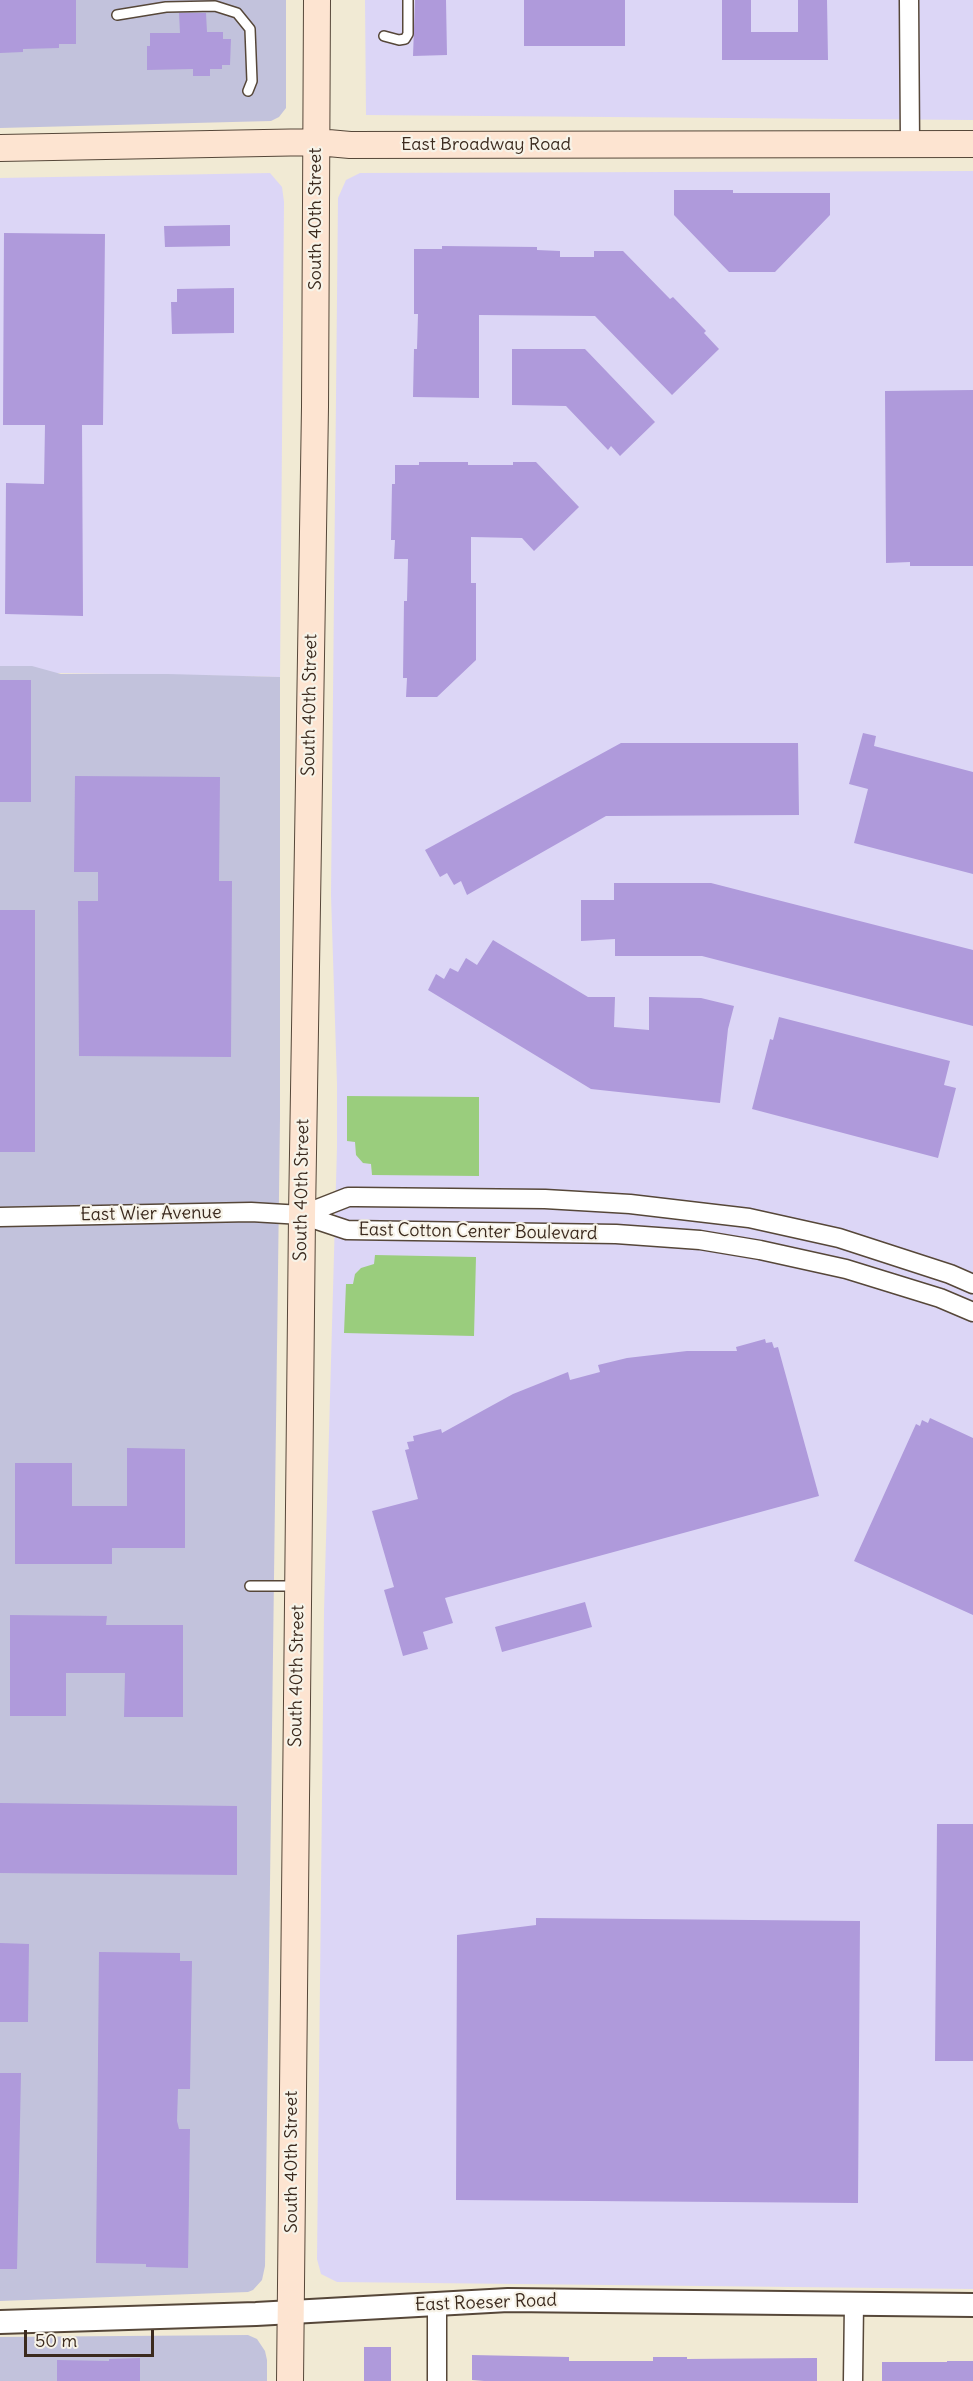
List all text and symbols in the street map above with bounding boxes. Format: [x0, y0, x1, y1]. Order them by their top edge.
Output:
street label: East Broadway Road [401, 134, 571, 156]
street label: South 40th Street [305, 148, 327, 290]
street label: South 40th Street [298, 634, 322, 776]
street label: South 40th Street [290, 1119, 314, 1261]
street label: East Wier Avenue [80, 1202, 222, 1226]
street label: East Cotton Center Boulevard [358, 1219, 598, 1245]
street label: South 40th Street [285, 1605, 309, 1747]
street label: South 40th Street [281, 2091, 303, 2233]
street label: East Roeser Road [415, 2290, 557, 2316]
scale bar [27, 2318, 158, 2356]
text: 50 m [35, 2329, 77, 2352]

